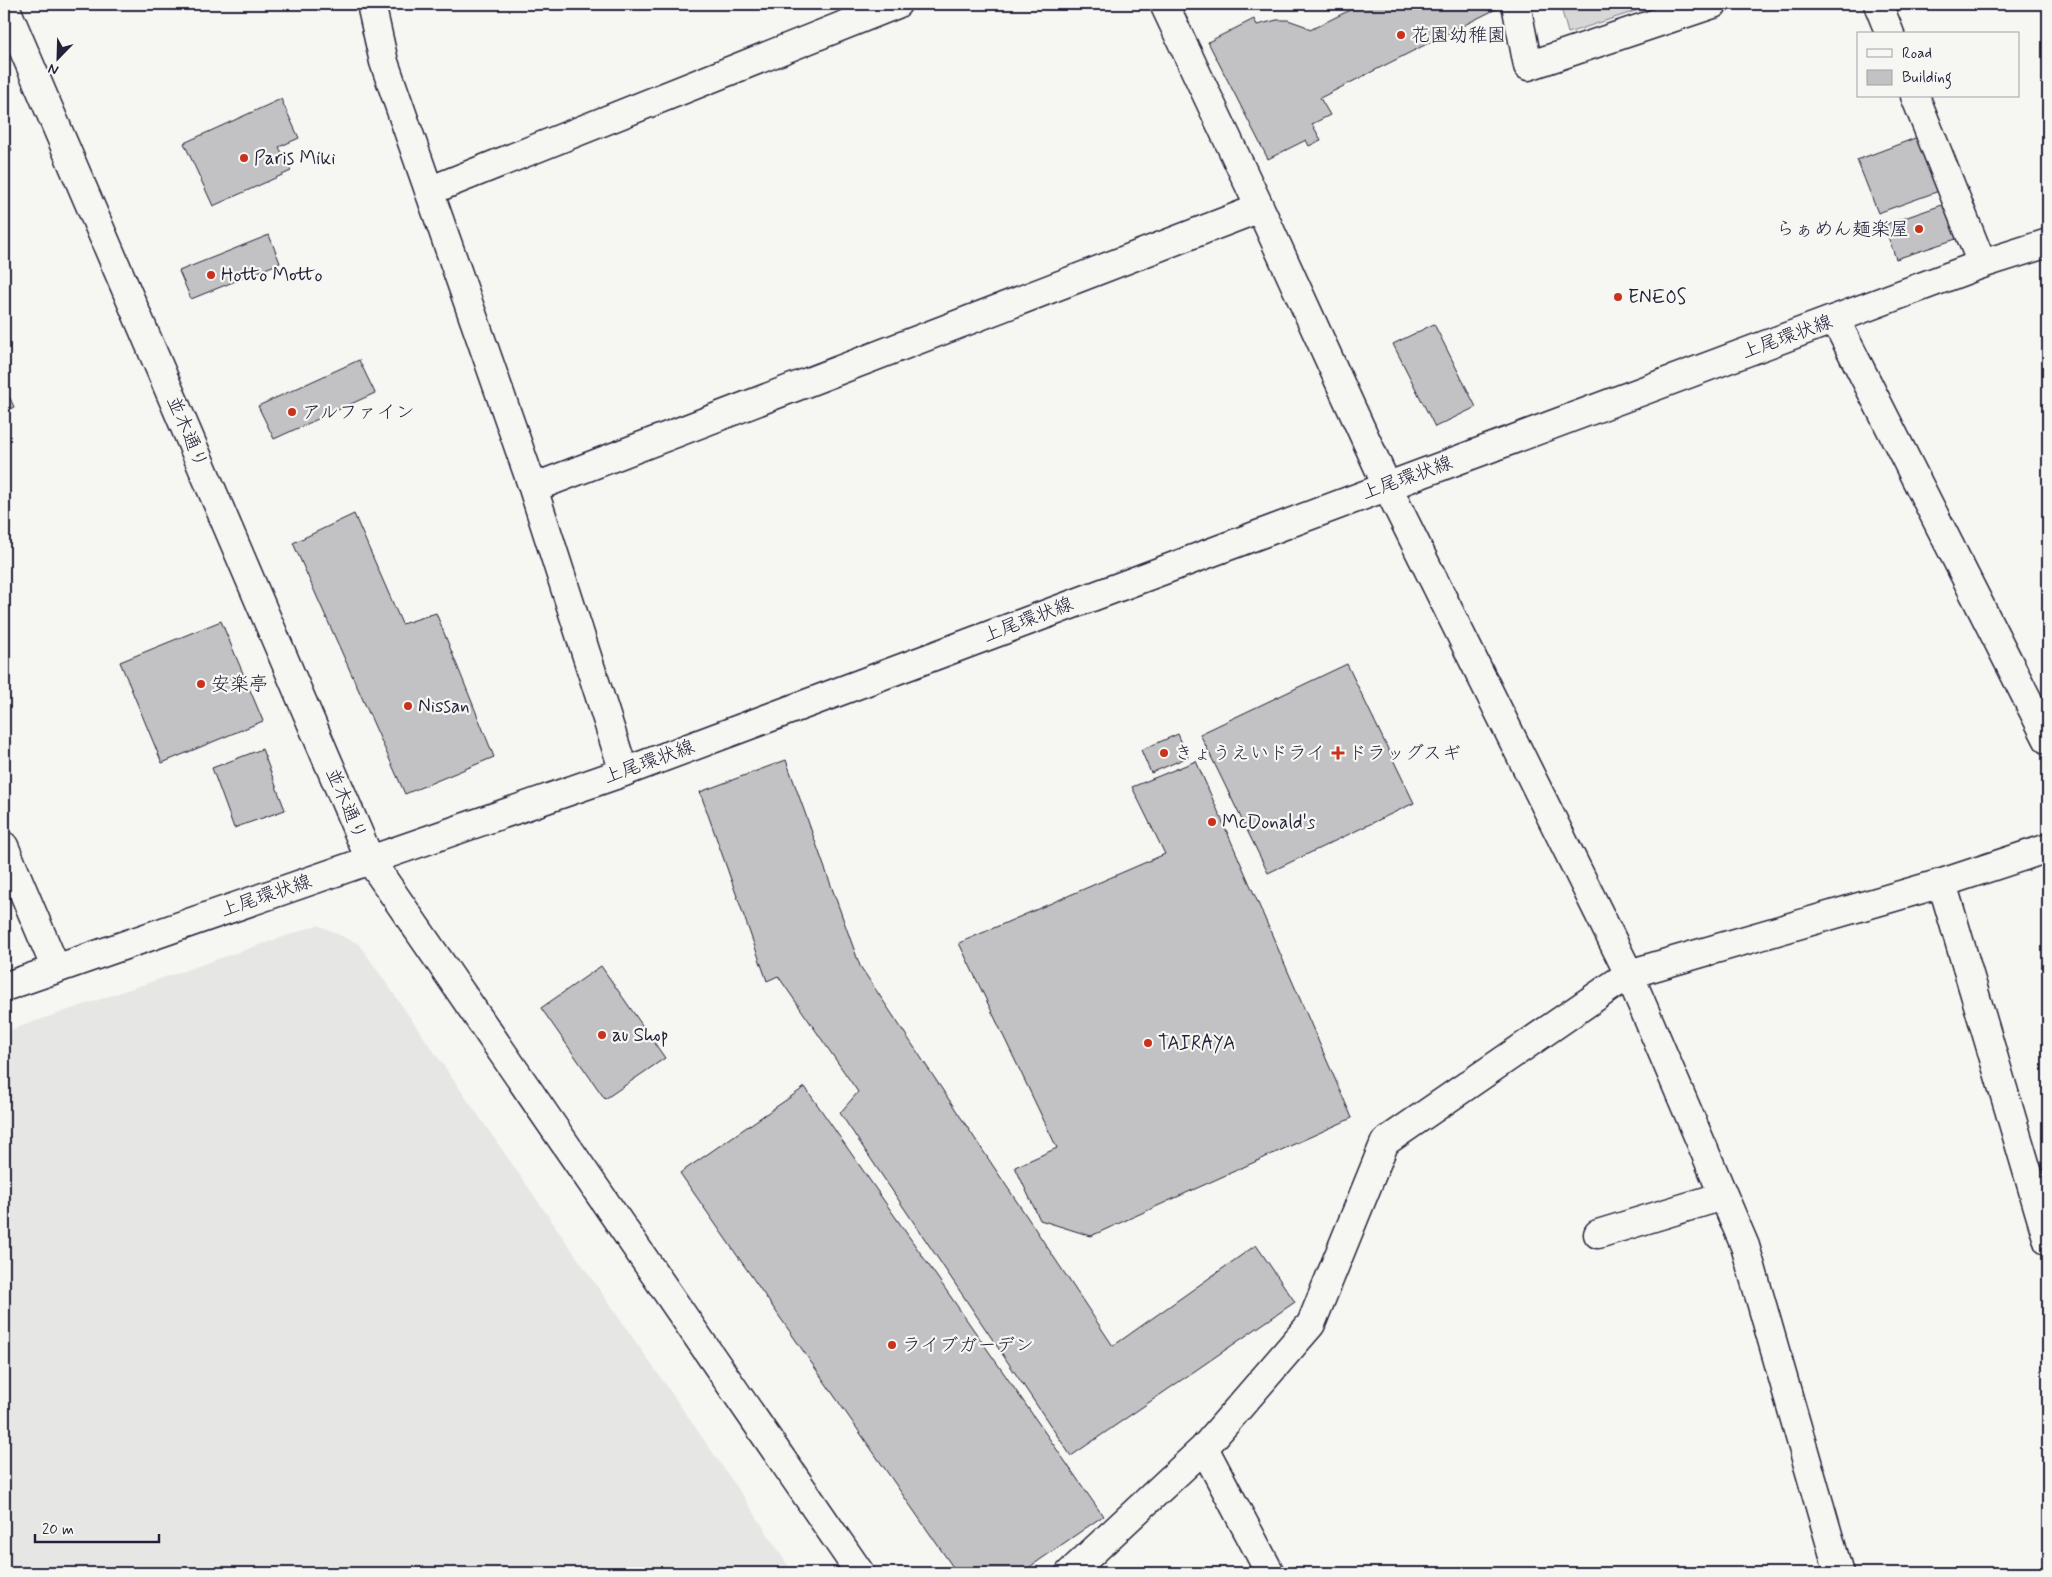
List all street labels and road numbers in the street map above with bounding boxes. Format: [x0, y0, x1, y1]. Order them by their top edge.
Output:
street label: 上尾環状線 [1738, 309, 1836, 365]
street label: 並木通り [161, 392, 213, 472]
street label: 上尾環状線 [1358, 450, 1456, 506]
street label: 上尾環状線 [979, 591, 1077, 649]
street label: 上尾環状線 [600, 734, 698, 790]
street label: 並木通り [320, 764, 372, 844]
street label: 上尾環状線 [217, 869, 315, 923]

